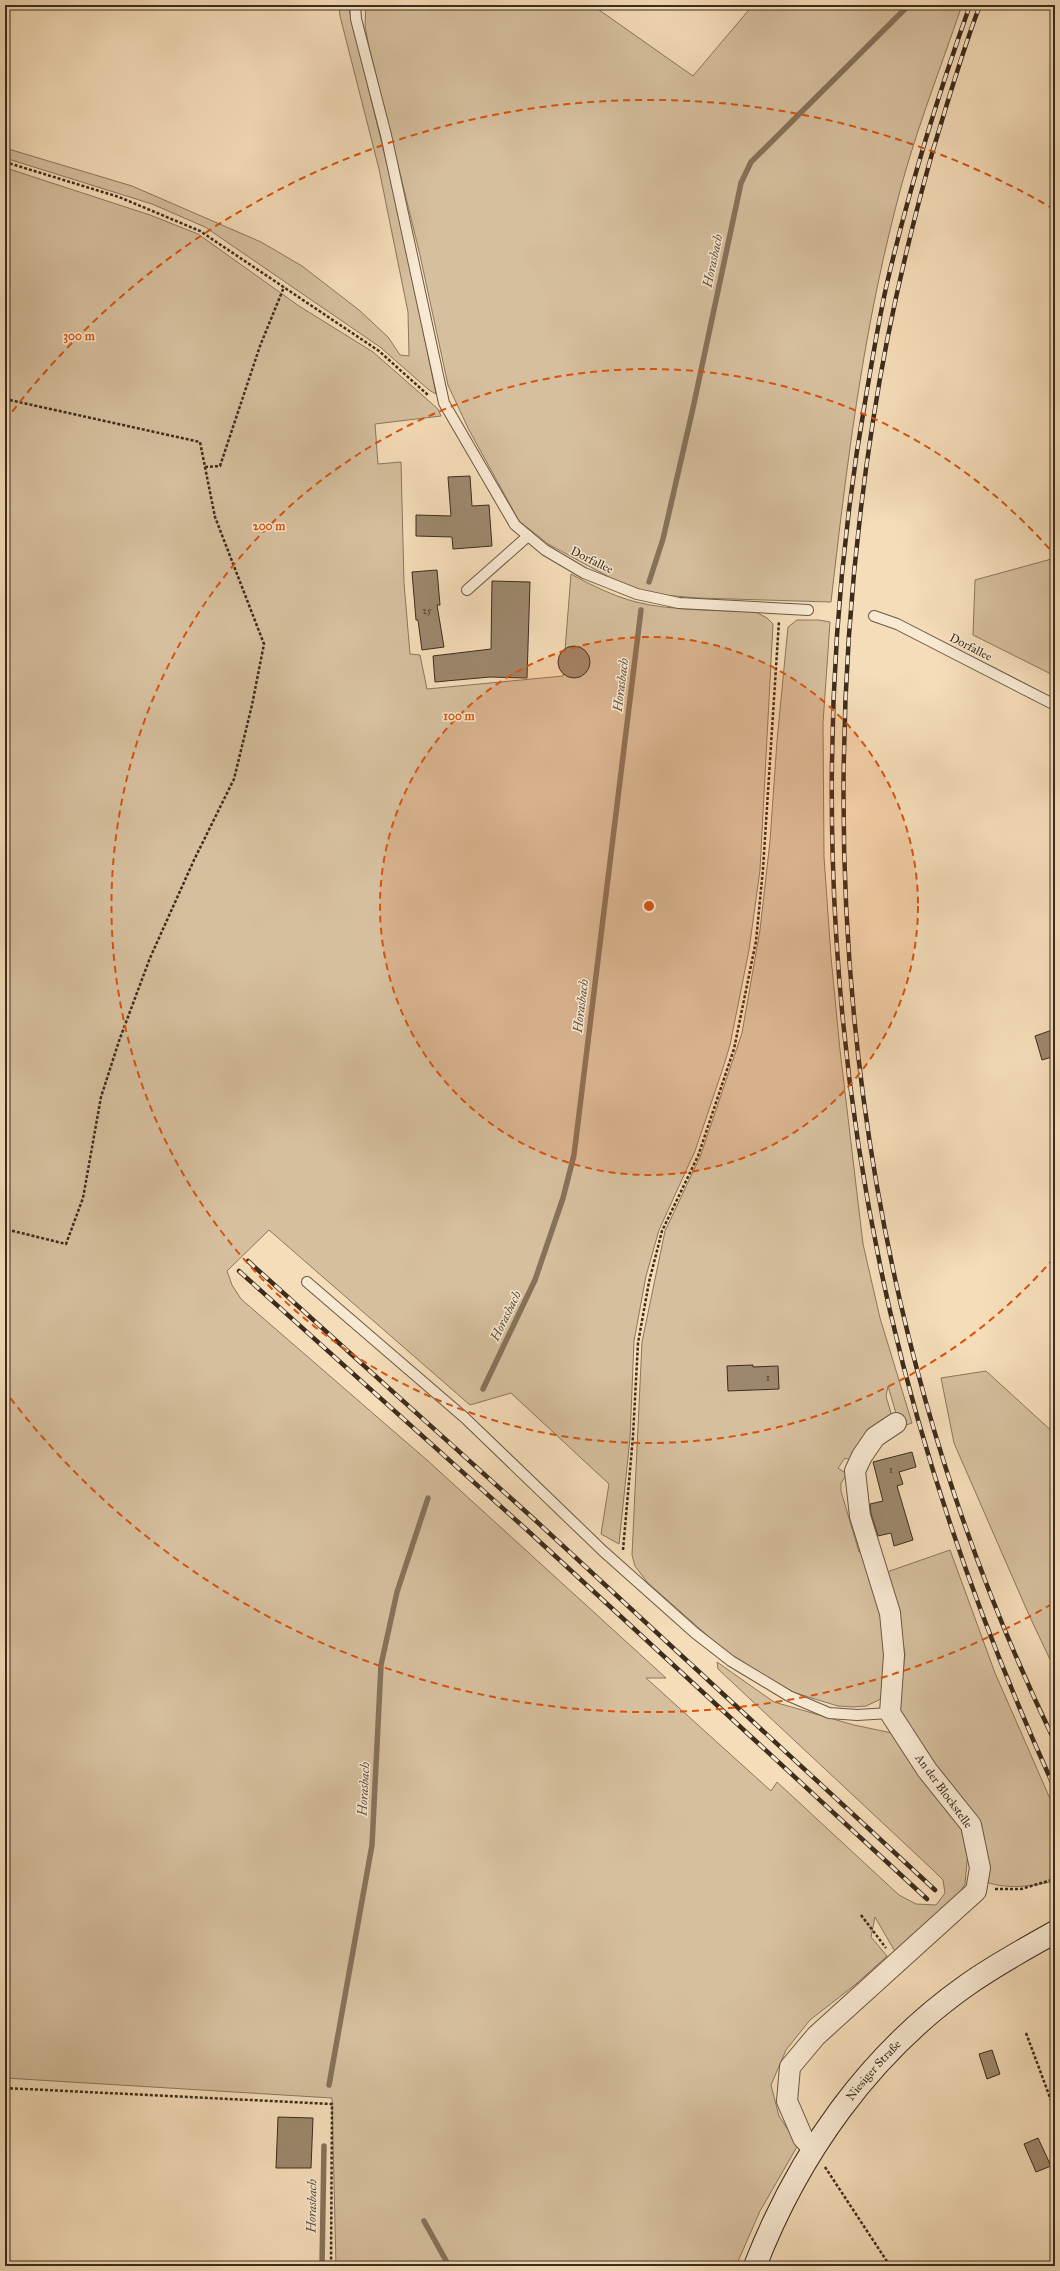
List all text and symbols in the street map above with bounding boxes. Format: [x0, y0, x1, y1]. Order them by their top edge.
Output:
water label: Horasbach [699, 232, 727, 290]
text: 300 m [63, 329, 96, 344]
text: 200 m [253, 519, 286, 533]
street label: Dorfallee [568, 544, 616, 576]
house number: 25 [422, 605, 432, 617]
street label: Dorfallee [947, 630, 995, 664]
water label: Horasbach [610, 657, 632, 714]
text: 100 m [443, 709, 476, 723]
centre of rings [642, 899, 656, 913]
water label: Horasbach [570, 978, 592, 1035]
water label: Horasbach [487, 1288, 525, 1345]
house number: 1 [766, 1372, 770, 1384]
house number: 1 [889, 1464, 893, 1476]
street label: An der Blockstelle [912, 1750, 976, 1831]
water label: Horasbach [355, 1761, 373, 1817]
street label: Niesiger Straße [843, 2037, 904, 2103]
water label: Horasbach [304, 2178, 320, 2234]

